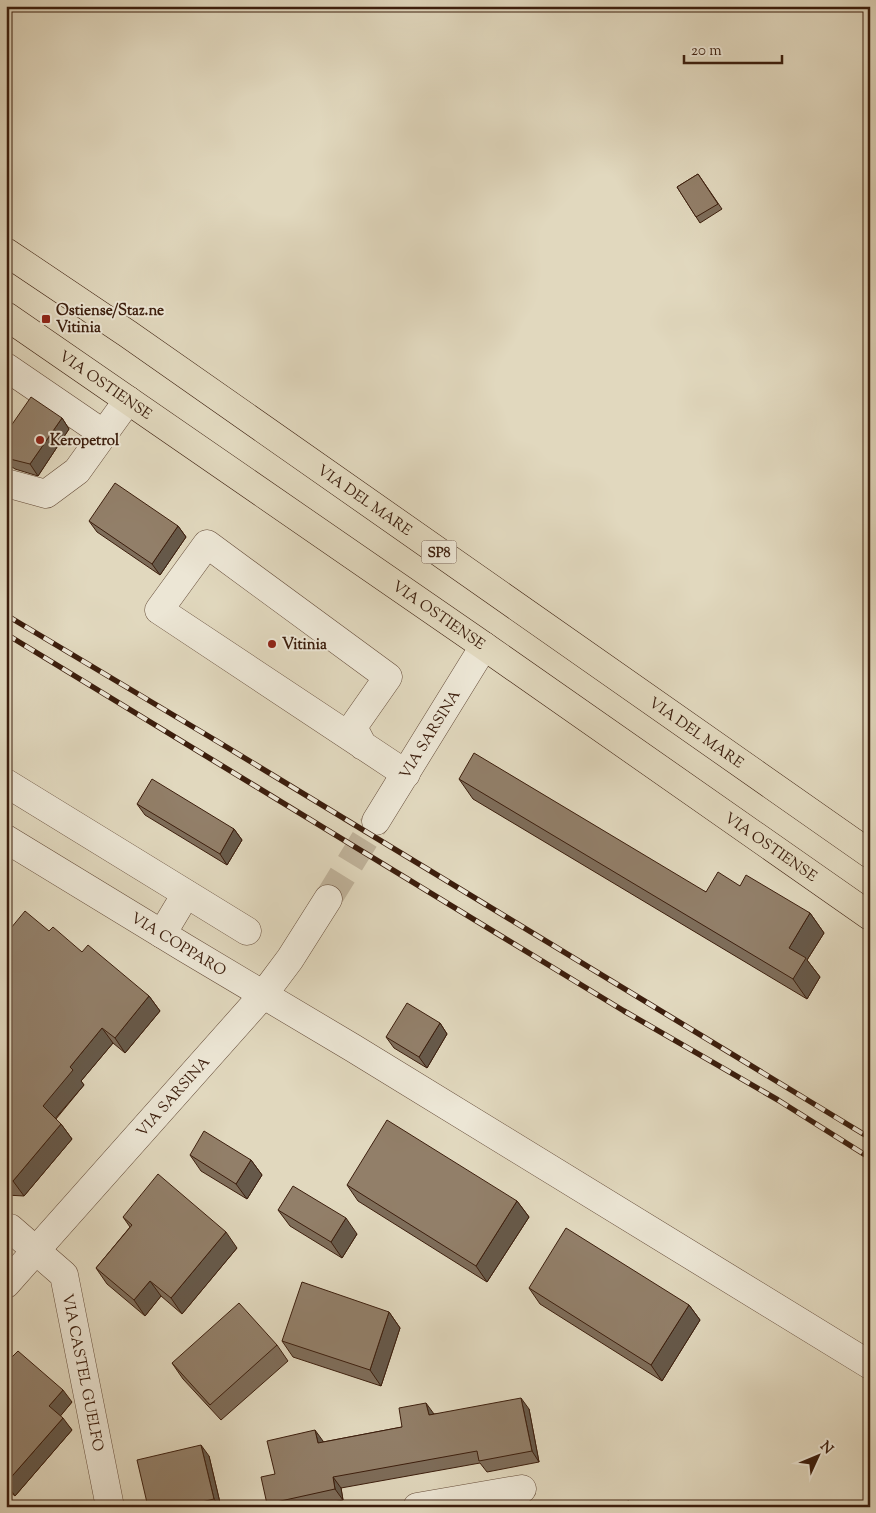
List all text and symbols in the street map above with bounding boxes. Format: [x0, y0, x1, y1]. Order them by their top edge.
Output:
scale bar [684, 32, 781, 64]
text: 20 m [691, 41, 722, 62]
place label: Ostiense/Staz.ne Vitinia [56, 301, 164, 339]
marker: Ostiense/Staz.ne Vitinia [40, 313, 52, 325]
street label: VIA OSTIENSE [54, 346, 155, 425]
place label: Keropetrol [50, 431, 120, 452]
marker: Keropetrol [34, 434, 46, 446]
street label: VIA DEL MARE [312, 461, 415, 542]
road number: SP8 [422, 540, 456, 564]
street label: VIA OSTIENSE [387, 577, 489, 656]
place label: Vitinia [282, 635, 327, 656]
marker: Vitinia [266, 638, 278, 650]
street label: VIA SARSINA [395, 686, 466, 784]
street label: VIA DEL MARE [644, 693, 747, 774]
street label: VIA OSTIENSE [720, 808, 821, 888]
street label: VIA COPPARO [126, 908, 230, 982]
street label: VIA SARSINA [132, 1053, 215, 1142]
street label: VIA CASTEL GUELFO [56, 1292, 108, 1454]
north arrow [794, 1430, 844, 1480]
text: N [815, 1437, 837, 1459]

